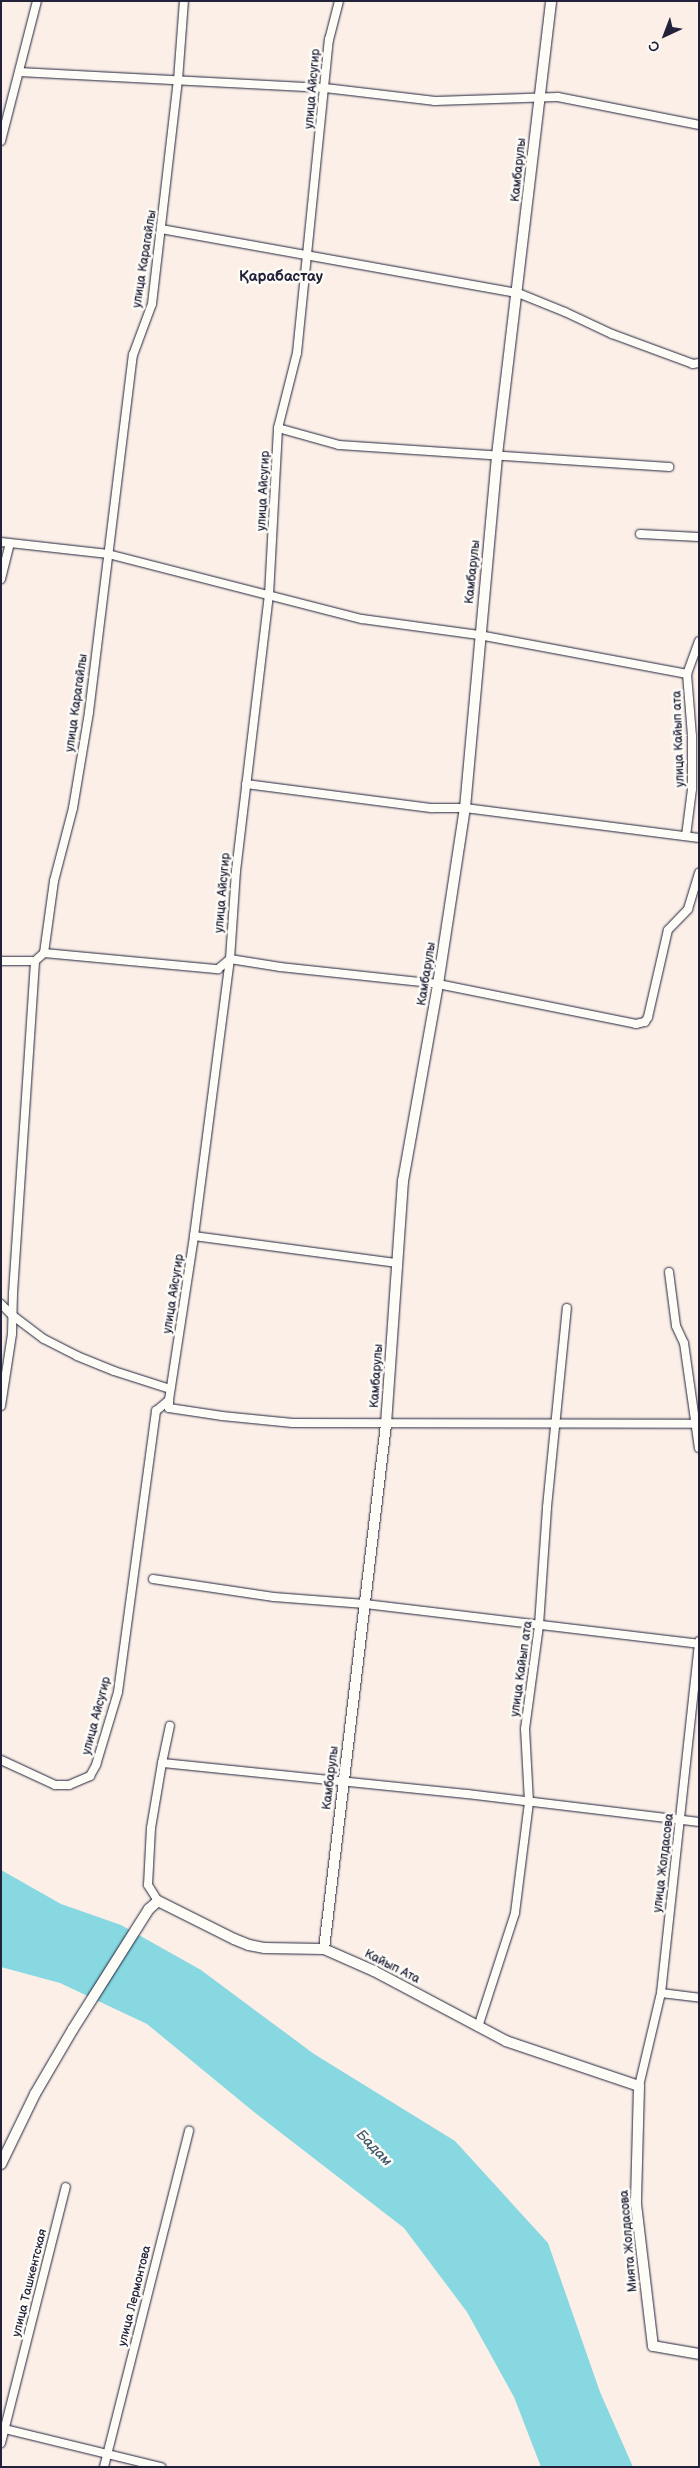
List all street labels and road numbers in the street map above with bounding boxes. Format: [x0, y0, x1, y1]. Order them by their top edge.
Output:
street label: улица Айсугир [302, 48, 324, 130]
street label: Камбарулы [508, 137, 530, 203]
street label: улица Карагайлы [130, 209, 160, 309]
street label: улица Айсугир [255, 451, 273, 531]
street label: Камбарулы [462, 539, 484, 605]
street label: улица Карагайлы [63, 653, 91, 753]
street label: улица Кайып ата [670, 691, 688, 787]
street label: улица Айсугир [212, 852, 234, 934]
street label: Камбарулы [415, 941, 439, 1007]
street label: улица Айсугир [161, 1253, 187, 1335]
street label: Камбарулы [368, 1343, 386, 1409]
street label: улица Кайып ата [508, 1620, 536, 1718]
street label: улица Айсугир [80, 1675, 114, 1757]
street label: Камбарулы [320, 1745, 342, 1811]
street label: улица Жолдасова [651, 1813, 677, 1913]
street label: Кайып Ата [362, 1947, 422, 1987]
street label: Мията Жолдасова [617, 2189, 641, 2293]
street label: улица Ташкентская [10, 2228, 50, 2338]
street label: улица Лермонтова [115, 2244, 155, 2348]

